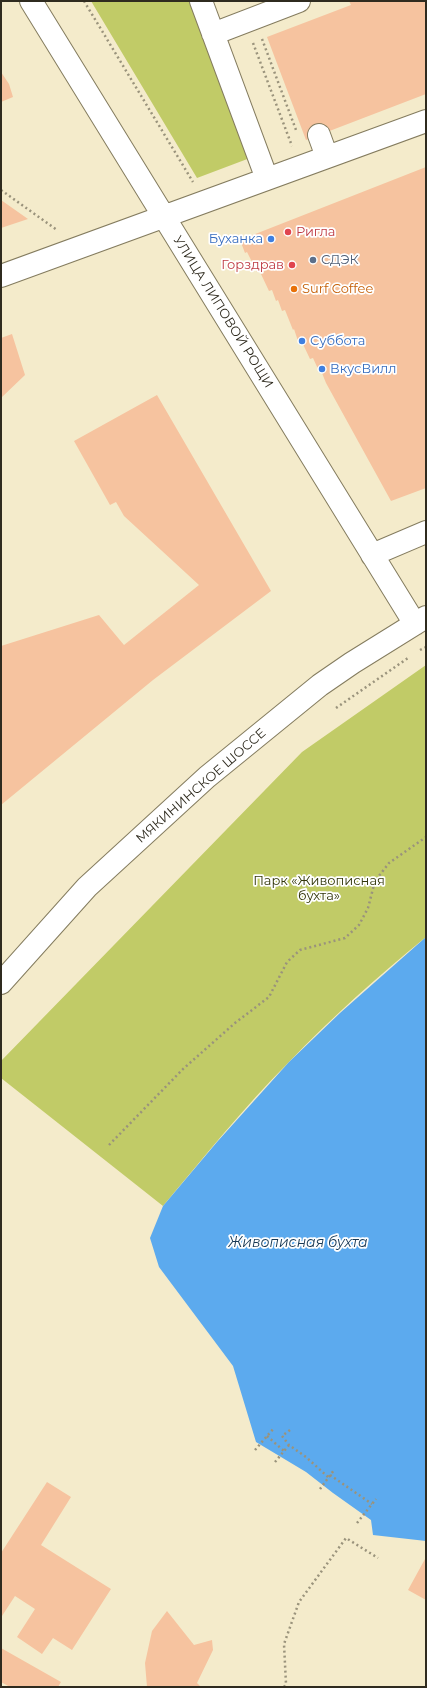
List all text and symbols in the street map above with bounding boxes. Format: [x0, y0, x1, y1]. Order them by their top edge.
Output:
place label: Ригла [296, 224, 335, 240]
marker: Ригла [283, 227, 293, 237]
place label: Буханка [209, 231, 263, 247]
street label: УЛИЦА ЛИПОВОЙ РОЩИ [170, 233, 276, 391]
marker: Буханка [266, 234, 276, 244]
place label: СДЭК [321, 252, 359, 268]
marker: СДЭК [308, 255, 318, 265]
place label: Горздрав [221, 257, 284, 273]
marker: Горздрав [287, 260, 297, 270]
place label: Surf Coffee [302, 281, 373, 297]
marker: Surf Coffee [289, 284, 299, 294]
place label: Суббота [310, 333, 365, 349]
marker: Суббота [297, 336, 307, 346]
place label: ВкусВилл [330, 361, 397, 377]
marker: ВкусВилл [317, 364, 327, 374]
street label: МЯКИНИНСКОЕ ШОССЕ [133, 725, 269, 847]
park label: Парк «Живописная бухта» [253, 873, 385, 904]
water label: Живописная бухта [228, 1235, 368, 1251]

